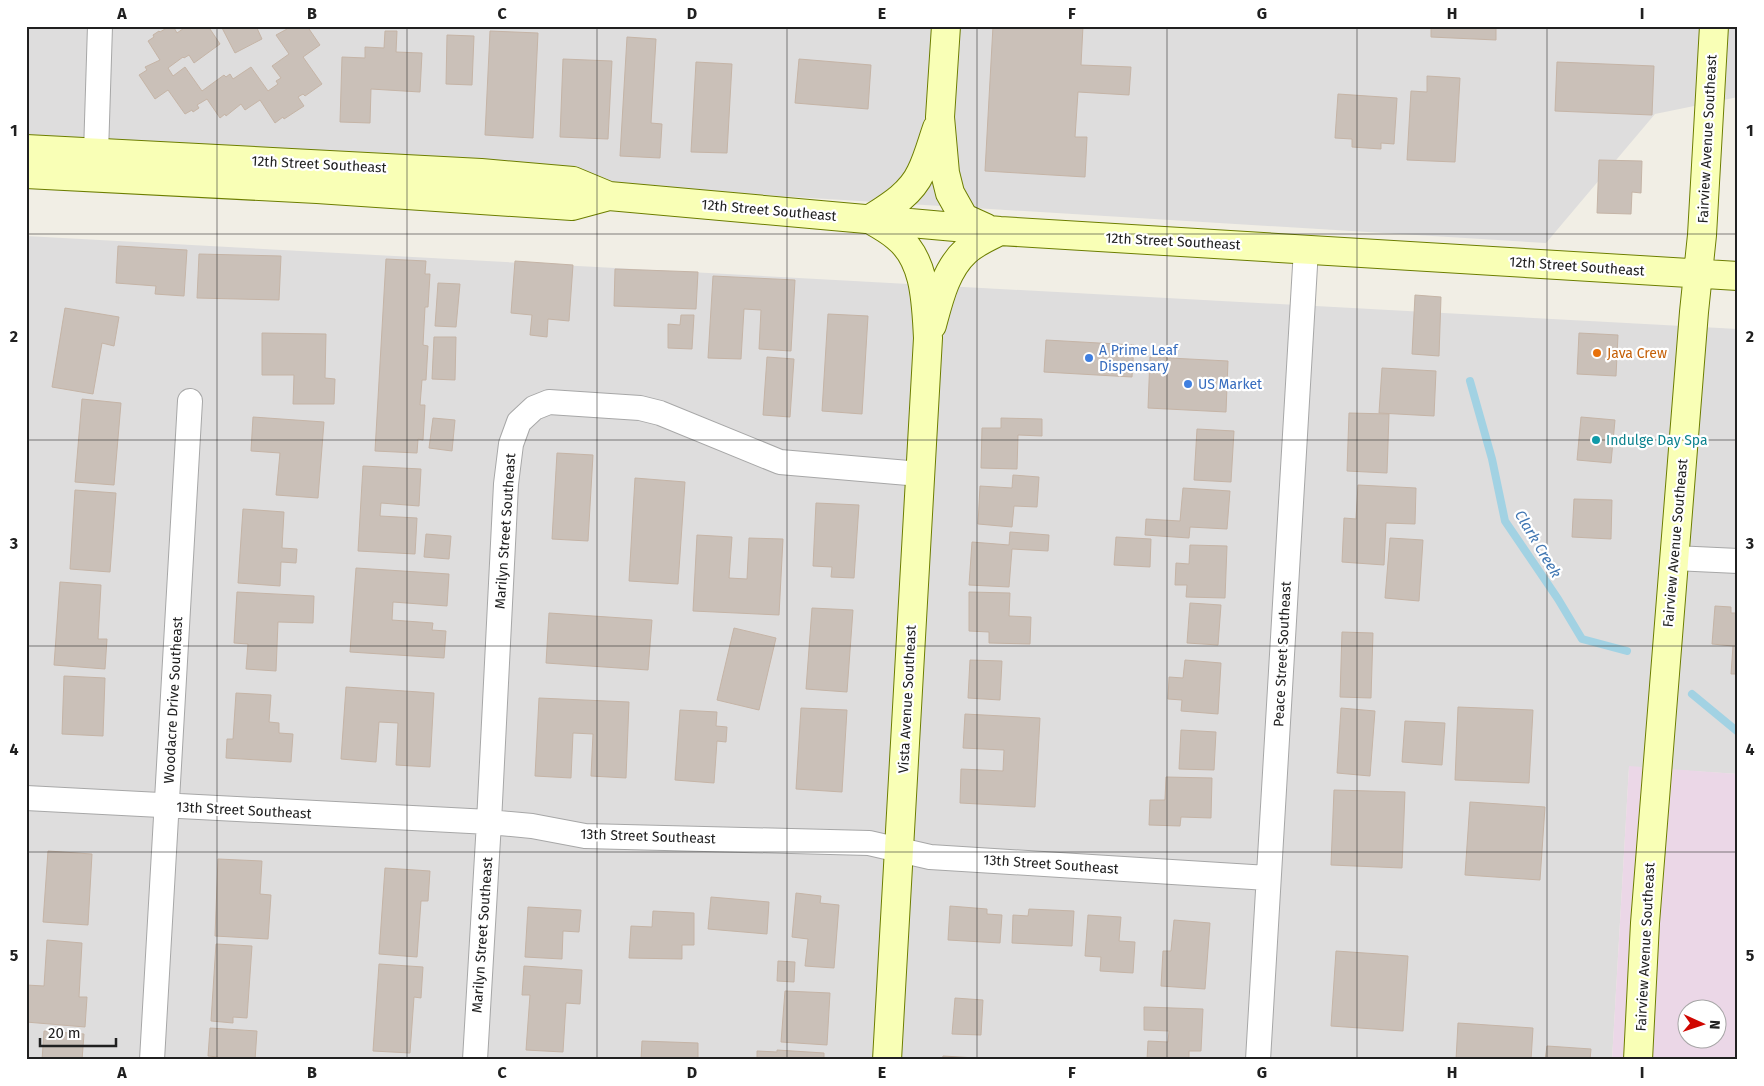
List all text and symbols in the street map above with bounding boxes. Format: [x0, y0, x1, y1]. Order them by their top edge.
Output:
text: A [116, 4, 127, 23]
text: B [307, 4, 317, 23]
text: C [497, 4, 507, 23]
text: D [687, 4, 697, 23]
text: E [878, 4, 886, 23]
text: F [1068, 4, 1076, 23]
text: G [1257, 4, 1267, 23]
text: H [1447, 4, 1457, 23]
text: I [1640, 4, 1644, 23]
street label: Fairview Avenue Southeast [1695, 53, 1720, 224]
text: 1 [10, 121, 18, 140]
text: 1 [1746, 121, 1754, 140]
street label: 12th Street Southeast [251, 152, 388, 177]
street label: 12th Street Southeast [701, 196, 838, 225]
street label: 12th Street Southeast [1105, 229, 1242, 254]
street label: 12th Street Southeast [1509, 253, 1646, 280]
text: 2 [10, 327, 18, 346]
text: 2 [1746, 327, 1754, 346]
place label: A Prime Leaf Dispensary [1099, 342, 1179, 375]
place label: Java Crew [1607, 345, 1667, 362]
marker: Java Crew [1591, 347, 1603, 359]
marker: A Prime Leaf Dispensary [1083, 352, 1095, 364]
place label: US Market [1198, 376, 1263, 393]
marker: US Market [1182, 378, 1194, 390]
place label: Indulge Day Spa [1606, 432, 1708, 449]
marker: Indulge Day Spa [1590, 434, 1602, 446]
street label: Marilyn Street Southeast [492, 452, 519, 609]
street label: Fairview Avenue Southeast [1660, 457, 1691, 628]
water label: Clark Creek [1511, 507, 1565, 581]
text: 3 [9, 534, 18, 553]
text: 3 [1745, 534, 1754, 553]
street label: Peace Street Southeast [1270, 580, 1295, 727]
street label: Woodacre Drive Southeast [161, 615, 186, 784]
street label: Vista Avenue Southeast [895, 623, 920, 774]
text: 4 [9, 740, 19, 759]
text: 4 [1745, 740, 1755, 759]
street label: 13th Street Southeast [176, 798, 313, 823]
street label: 13th Street Southeast [580, 826, 717, 847]
street label: 13th Street Southeast [983, 851, 1120, 878]
street label: Marilyn Street Southeast [469, 856, 496, 1013]
street label: Fairview Avenue Southeast [1633, 861, 1658, 1032]
text: 5 [10, 946, 19, 965]
text: 5 [1746, 946, 1755, 965]
north arrow [1676, 998, 1726, 1048]
scale bar [40, 1016, 116, 1048]
text: N [1706, 1020, 1723, 1030]
text: 20 m [48, 1024, 81, 1042]
text: A [116, 1063, 127, 1082]
text: B [307, 1063, 317, 1082]
text: C [497, 1063, 507, 1082]
text: D [687, 1063, 697, 1082]
text: E [878, 1063, 886, 1082]
text: F [1068, 1063, 1076, 1082]
text: G [1257, 1063, 1267, 1082]
text: H [1447, 1063, 1457, 1082]
text: I [1640, 1063, 1644, 1082]

